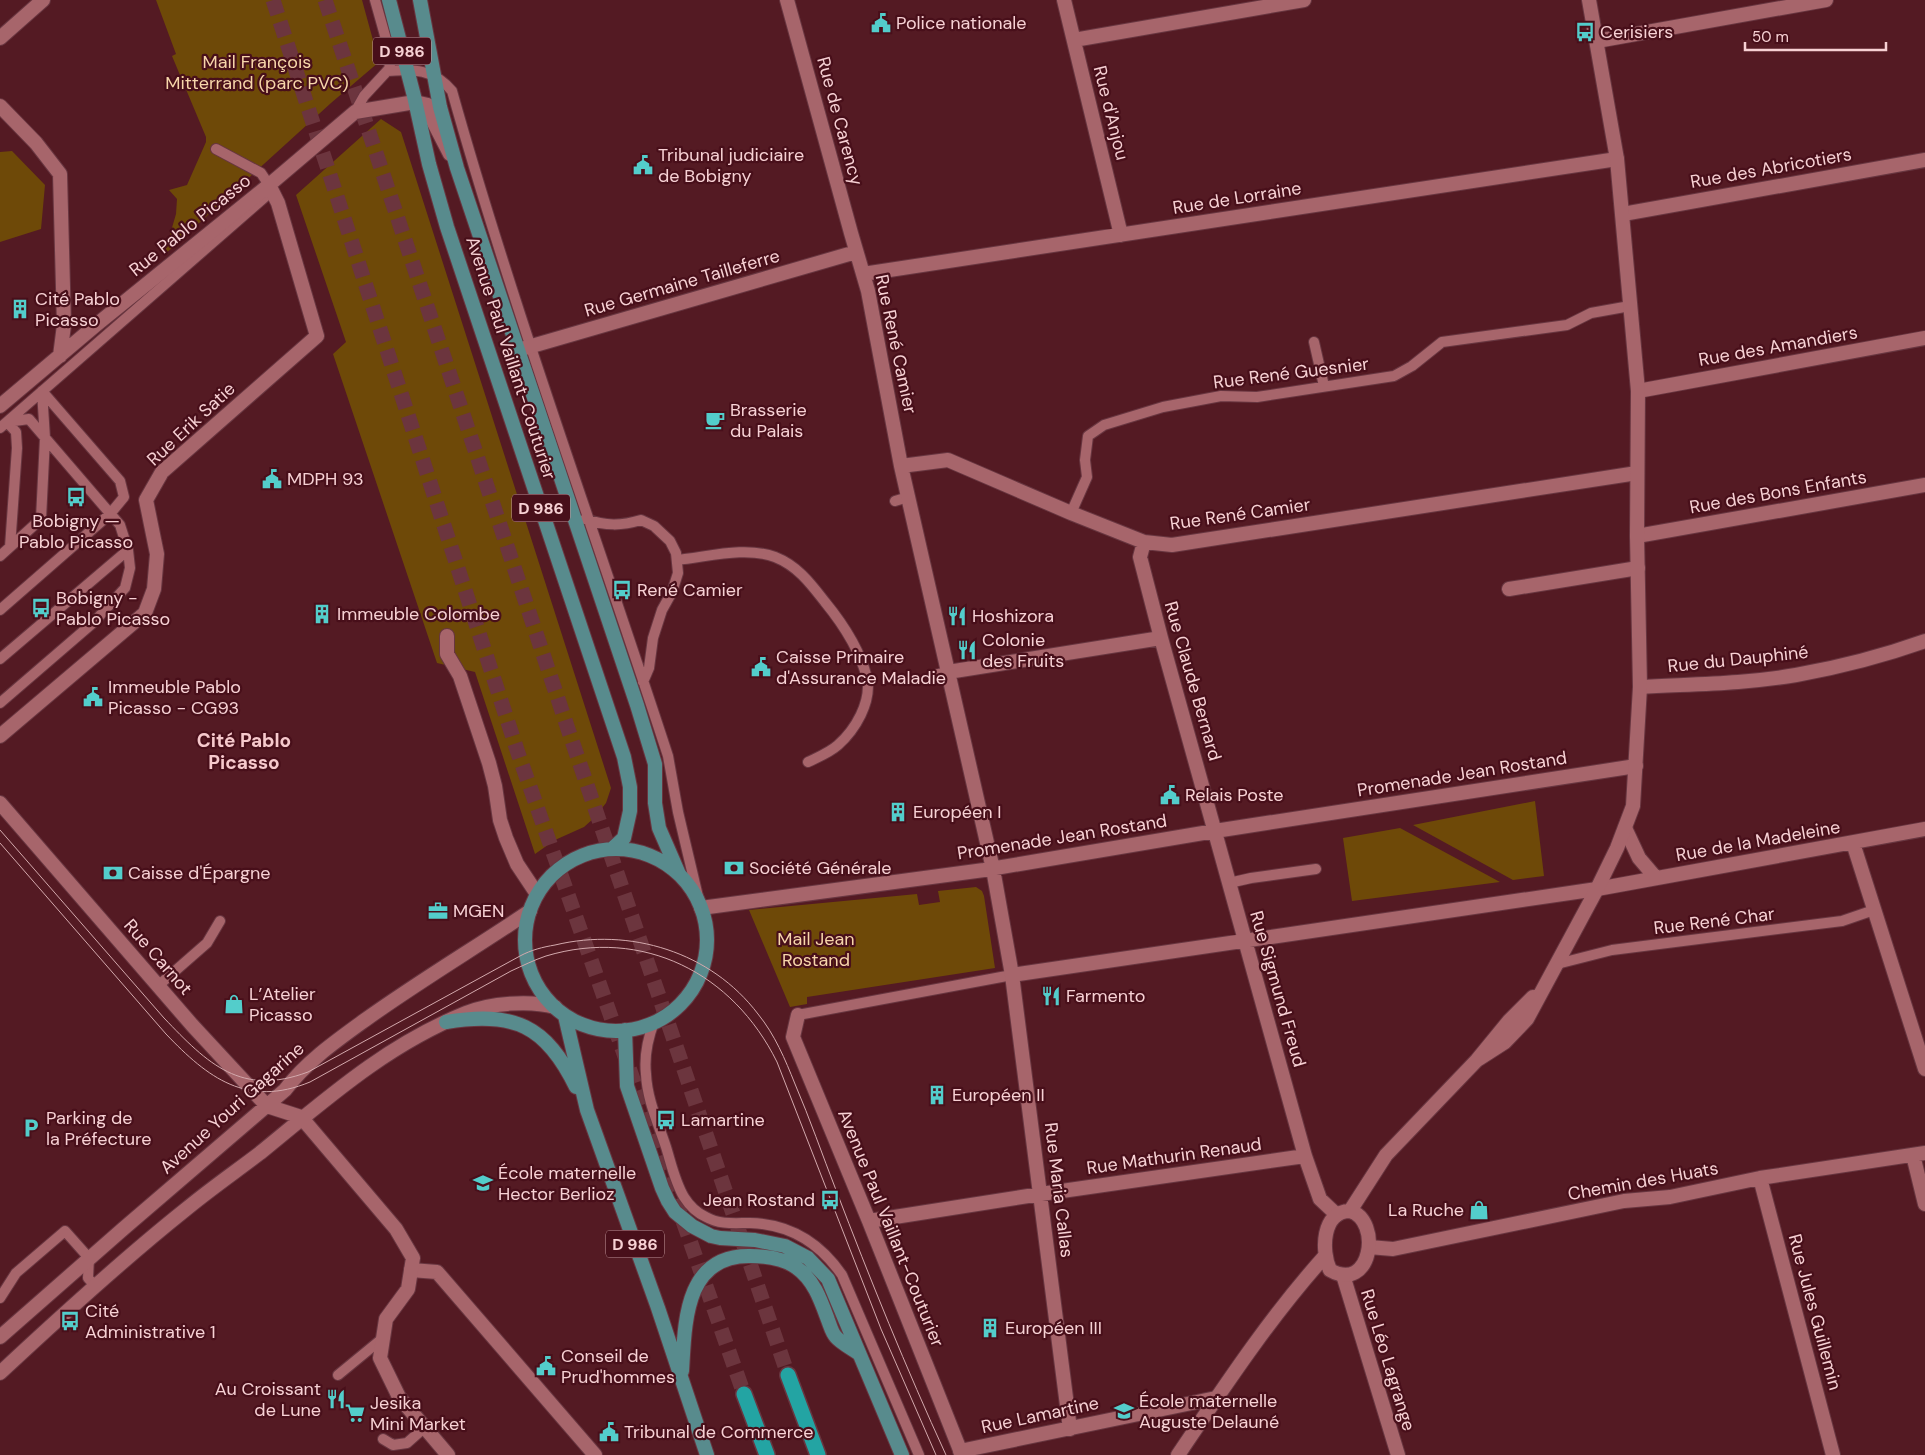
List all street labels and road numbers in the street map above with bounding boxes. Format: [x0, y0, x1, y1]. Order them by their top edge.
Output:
road number: D 986 [373, 37, 431, 64]
street label: Rue de Carency [811, 54, 869, 188]
street label: Rue d'Anjou [1088, 63, 1134, 163]
street label: Rue des Abricotiers [1688, 142, 1854, 194]
street label: Rue Pablo Picasso [124, 168, 256, 282]
street label: Rue de Lorraine [1171, 176, 1303, 220]
street label: Avenue Paul Vaillant-Couturier [460, 233, 562, 483]
street label: Rue Germaine Tailleferre [581, 244, 783, 322]
street label: Rue René Camier [870, 272, 923, 416]
street label: Rue des Amandiers [1697, 320, 1859, 372]
street label: Rue René Guesnier [1212, 352, 1370, 394]
street label: Rue Erik Satie [142, 377, 240, 471]
street label: Rue des Bons Enfants [1688, 465, 1868, 519]
street label: Rue René Camier [1168, 492, 1312, 536]
road number: D 986 [512, 494, 570, 522]
street label: Rue Claude Bernard [1159, 598, 1227, 764]
street label: Rue du Dauphiné [1666, 640, 1810, 678]
street label: Promenade Jean Rostand [1355, 746, 1569, 802]
street label: Promenade Jean Rostand [955, 809, 1169, 865]
street label: Rue de la Madeleine [1674, 815, 1842, 867]
street label: Rue René Char [1652, 902, 1776, 940]
street label: Rue Sigmund Freud [1244, 908, 1312, 1070]
street label: Rue Carnot [118, 914, 198, 1000]
street label: Avenue Youri Gagarine [155, 1037, 309, 1179]
street label: Avenue Paul Vaillant-Couturier [832, 1106, 950, 1351]
street label: Rue Maria Callas [1039, 1121, 1079, 1259]
street label: Rue Mathurin Renaud [1085, 1132, 1263, 1180]
street label: Chemin des Huats [1566, 1156, 1720, 1206]
road number: D 986 [606, 1230, 664, 1258]
street label: Rue Jules Guillemin [1783, 1231, 1847, 1393]
street label: Rue Léo Lagrange [1355, 1286, 1421, 1434]
street label: Rue Lamartine [979, 1391, 1101, 1439]

